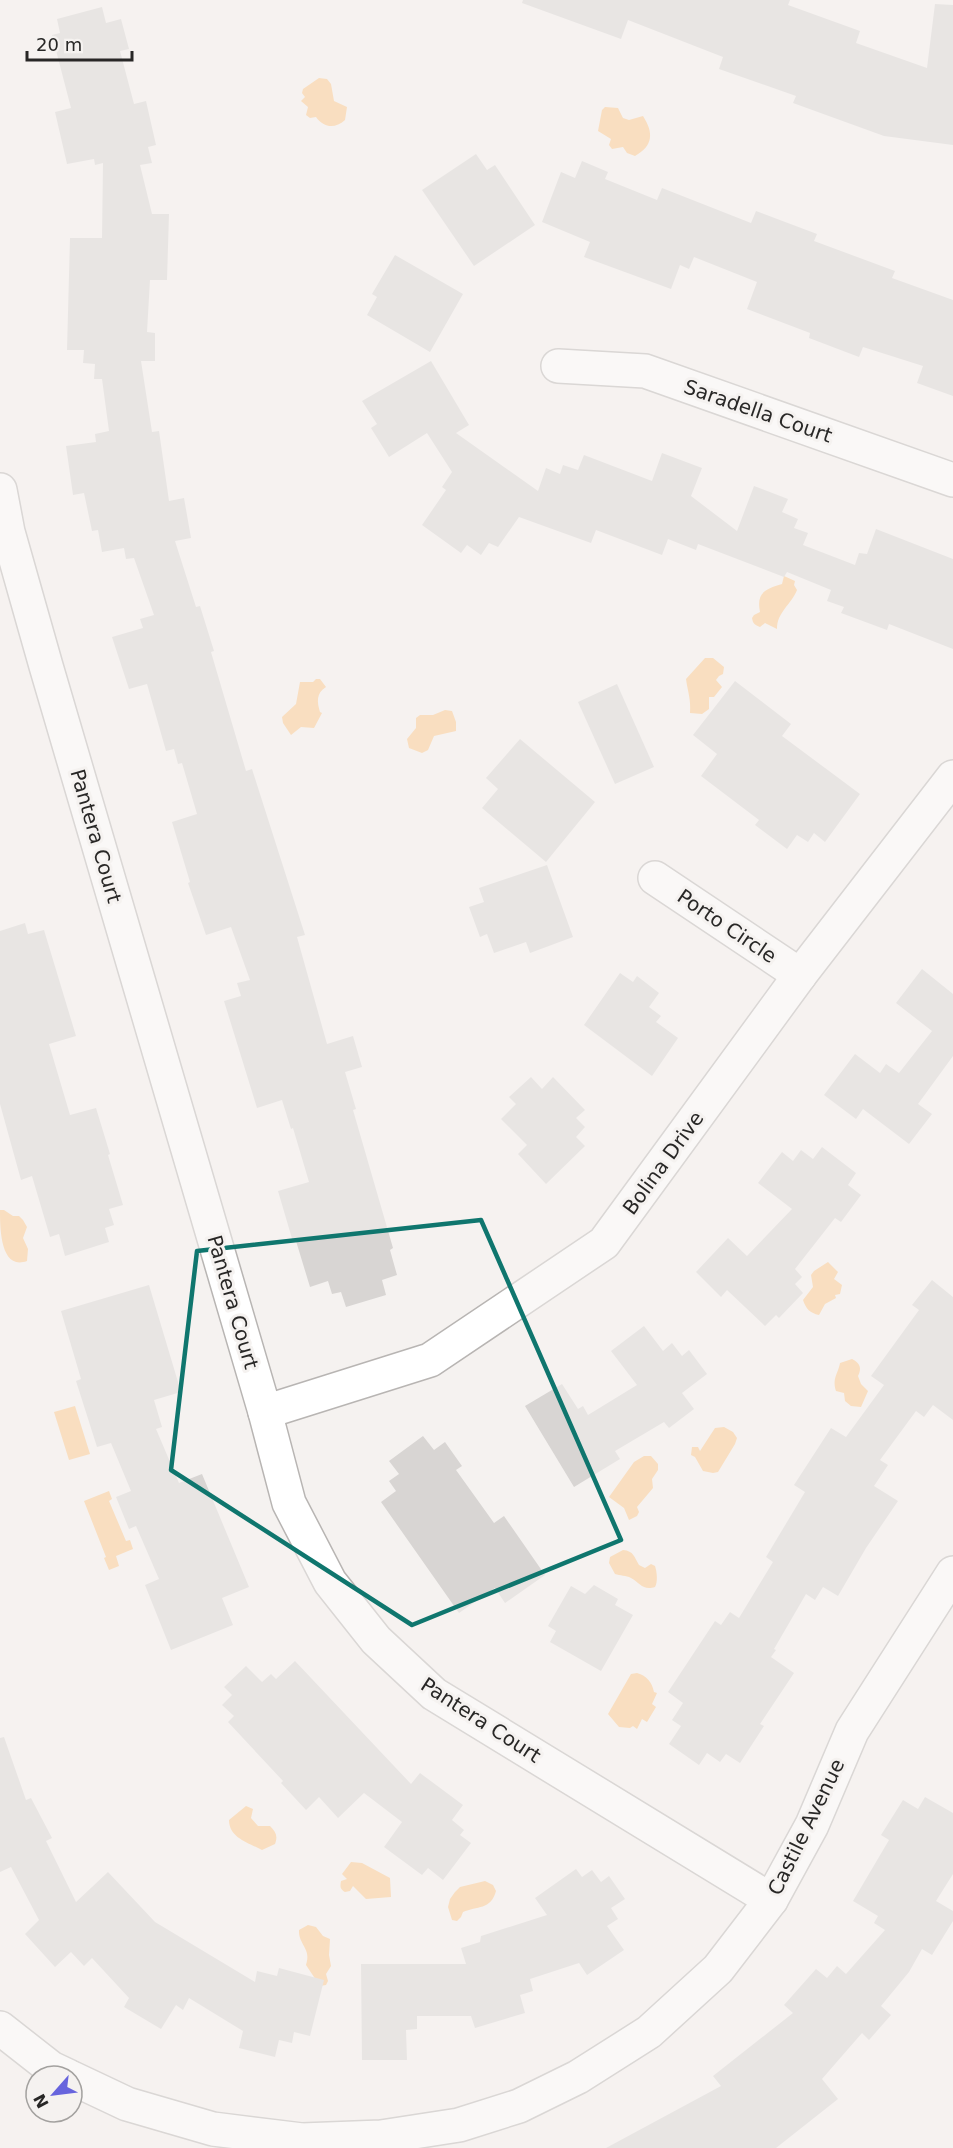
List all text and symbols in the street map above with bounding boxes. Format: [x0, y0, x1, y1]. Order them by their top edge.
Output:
scale bar [27, 24, 132, 62]
text: 20 m [36, 34, 82, 55]
street label: Saradella Court [681, 374, 835, 448]
street label: Pantera Court [65, 766, 127, 906]
street label: Porto Circle [673, 884, 781, 968]
street label: Bolina Drive [618, 1107, 708, 1219]
street label: Pantera Court [202, 1232, 264, 1372]
street label: Pantera Court [417, 1672, 546, 1768]
street label: Castile Avenue [763, 1755, 849, 1899]
north arrow [24, 2064, 84, 2124]
text: N [30, 2090, 53, 2111]

